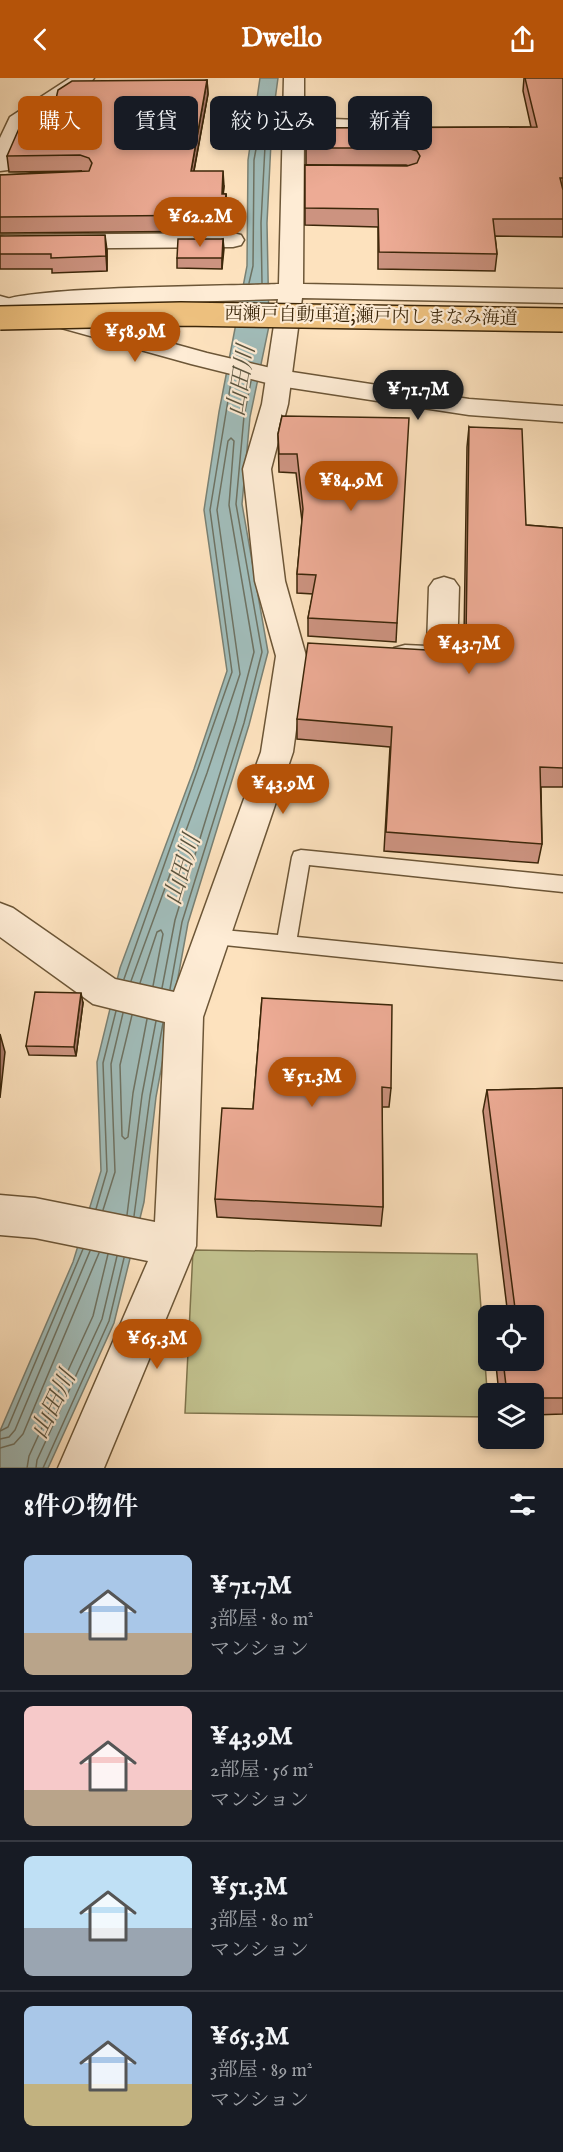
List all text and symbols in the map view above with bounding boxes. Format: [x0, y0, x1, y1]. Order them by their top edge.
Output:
text: Dwello [241, 22, 322, 56]
icon: back [24, 23, 57, 56]
icon: share [506, 23, 539, 56]
chip: 購入 [18, 96, 102, 150]
chip: 賃貸 [114, 96, 198, 150]
chip: 絞り込み [210, 96, 336, 150]
chip: 新着 [348, 96, 432, 150]
pin: ¥62.2M [151, 197, 249, 248]
text: ¥62.2M [168, 204, 232, 229]
street label: 西瀬戸自動車道;瀬戸内しまなみ海道 [224, 303, 518, 331]
pin: ¥58.9M [86, 312, 184, 363]
text: ¥58.9M [104, 319, 166, 344]
water label: 山田川 [221, 340, 263, 419]
pin: ¥71.7M [369, 370, 467, 421]
text: ¥71.7M [387, 377, 449, 402]
pin: ¥84.9M [302, 461, 400, 512]
text: ¥84.9M [319, 468, 383, 493]
pin: ¥43.7M [420, 624, 518, 675]
text: ¥43.7M [437, 631, 501, 656]
pin: ¥43.9M [234, 764, 332, 815]
text: ¥43.9M [251, 771, 315, 796]
water label: 山田川 [158, 828, 209, 909]
pin: ¥51.3M [263, 1057, 361, 1108]
text: ¥51.3M [282, 1064, 342, 1089]
map controls [478, 1305, 544, 1449]
button: locate [478, 1305, 544, 1371]
pin: ¥65.3M [108, 1319, 206, 1370]
text: ¥65.3M [127, 1326, 187, 1351]
water label: 山田川 [24, 1363, 85, 1444]
button: layers [478, 1383, 544, 1449]
icon: filters [506, 1488, 539, 1521]
text: 8件の物件 [24, 1491, 138, 1524]
text: ¥71.7M [210, 1569, 292, 1602]
icon: home [72, 1579, 144, 1651]
text: 3部屋 · 80 m² [210, 1607, 314, 1632]
text: マンション [210, 1637, 309, 1662]
text: ¥43.9M [210, 1720, 293, 1753]
icon: home [72, 1730, 144, 1802]
text: 2部屋 · 56 m² [210, 1758, 314, 1783]
text: マンション [210, 1788, 309, 1813]
text: ¥51.3M [210, 1870, 288, 1903]
icon: home [72, 1880, 144, 1952]
text: 3部屋 · 80 m² [210, 1908, 314, 1933]
text: マンション [210, 1938, 309, 1963]
text: ¥65.3M [210, 2020, 289, 2053]
icon: home [72, 2030, 144, 2102]
text: 3部屋 · 89 m² [210, 2058, 313, 2083]
text: マンション [210, 2088, 309, 2113]

